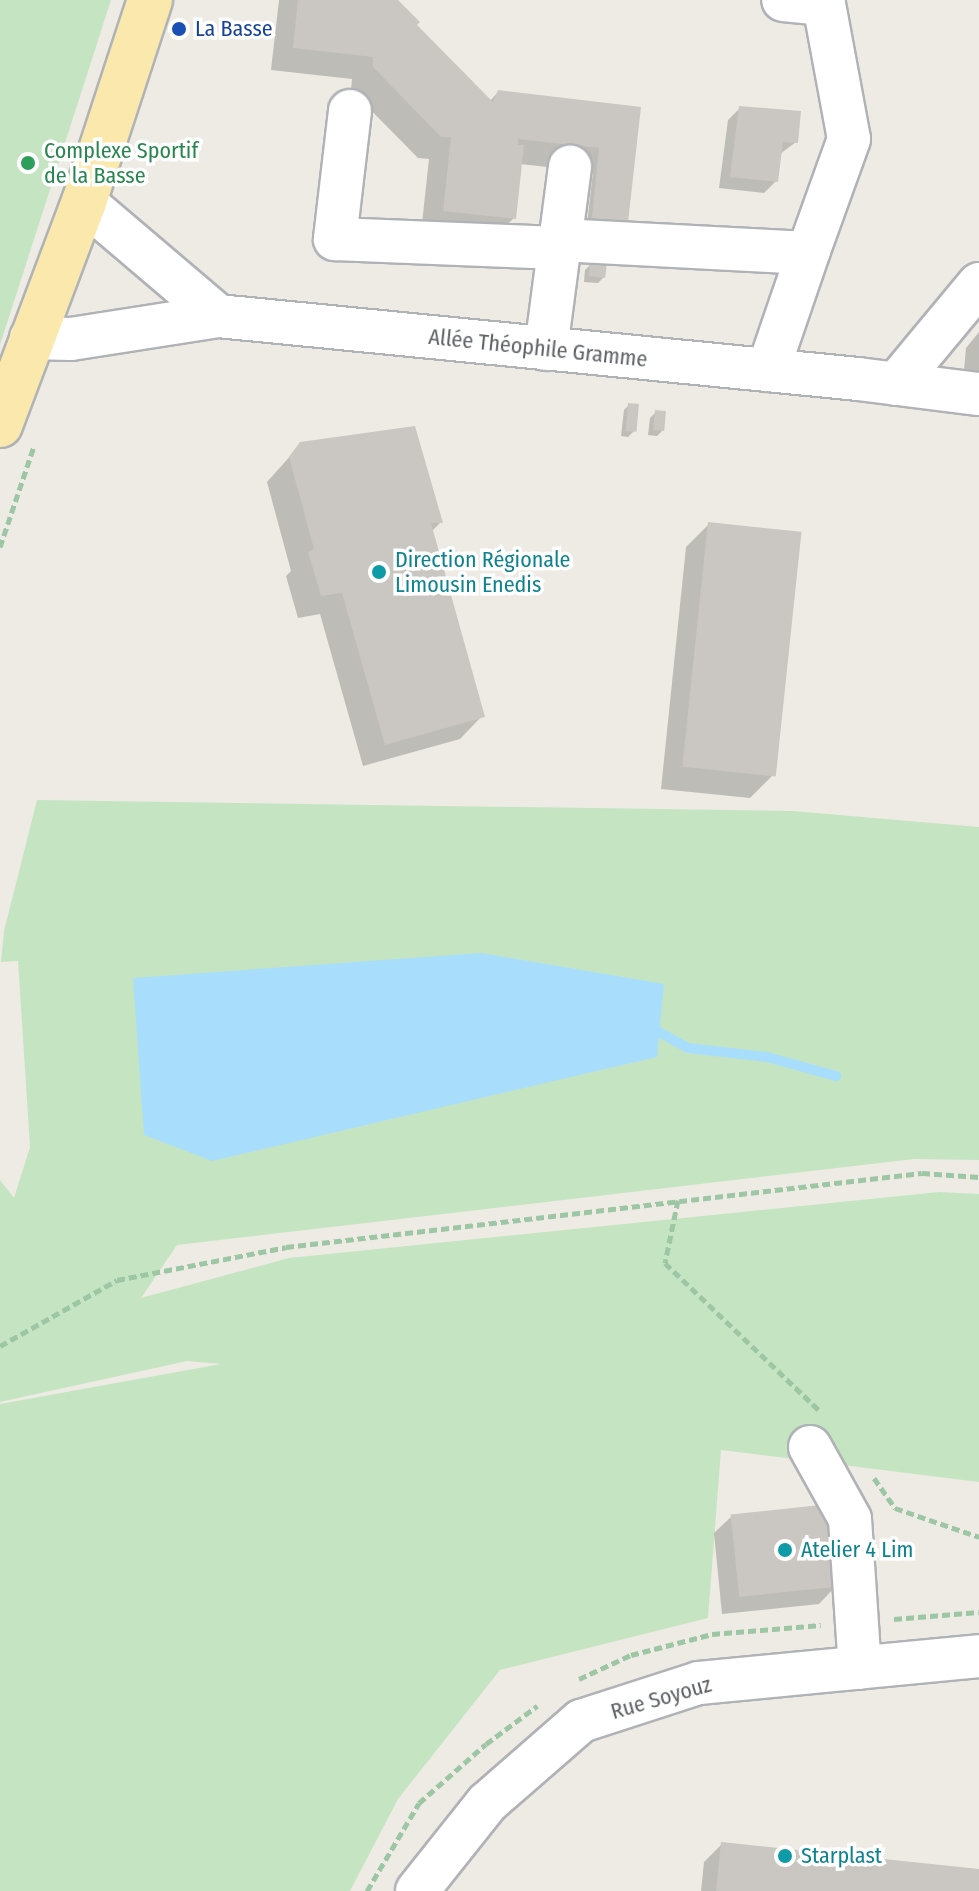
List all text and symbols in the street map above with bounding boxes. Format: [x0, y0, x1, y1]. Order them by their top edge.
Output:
place label: La Basse [195, 16, 273, 42]
marker: La Basse [170, 20, 188, 38]
place label: Complexe Sportif de la Basse [44, 137, 198, 188]
marker: Complexe Sportif de la Basse [19, 154, 37, 172]
street label: Allée Théophile Gramme [427, 323, 649, 373]
place label: Direction Régionale Limousin Enedis [395, 546, 570, 598]
marker: Direction Régionale Limousin Enedis [370, 563, 388, 581]
place label: Atelier 4 Lim [801, 1537, 913, 1563]
marker: Atelier 4 Lim [776, 1541, 794, 1559]
street label: Rue Soyouz [608, 1671, 714, 1725]
place label: Starplast [801, 1843, 882, 1869]
marker: Starplast [776, 1847, 794, 1865]

